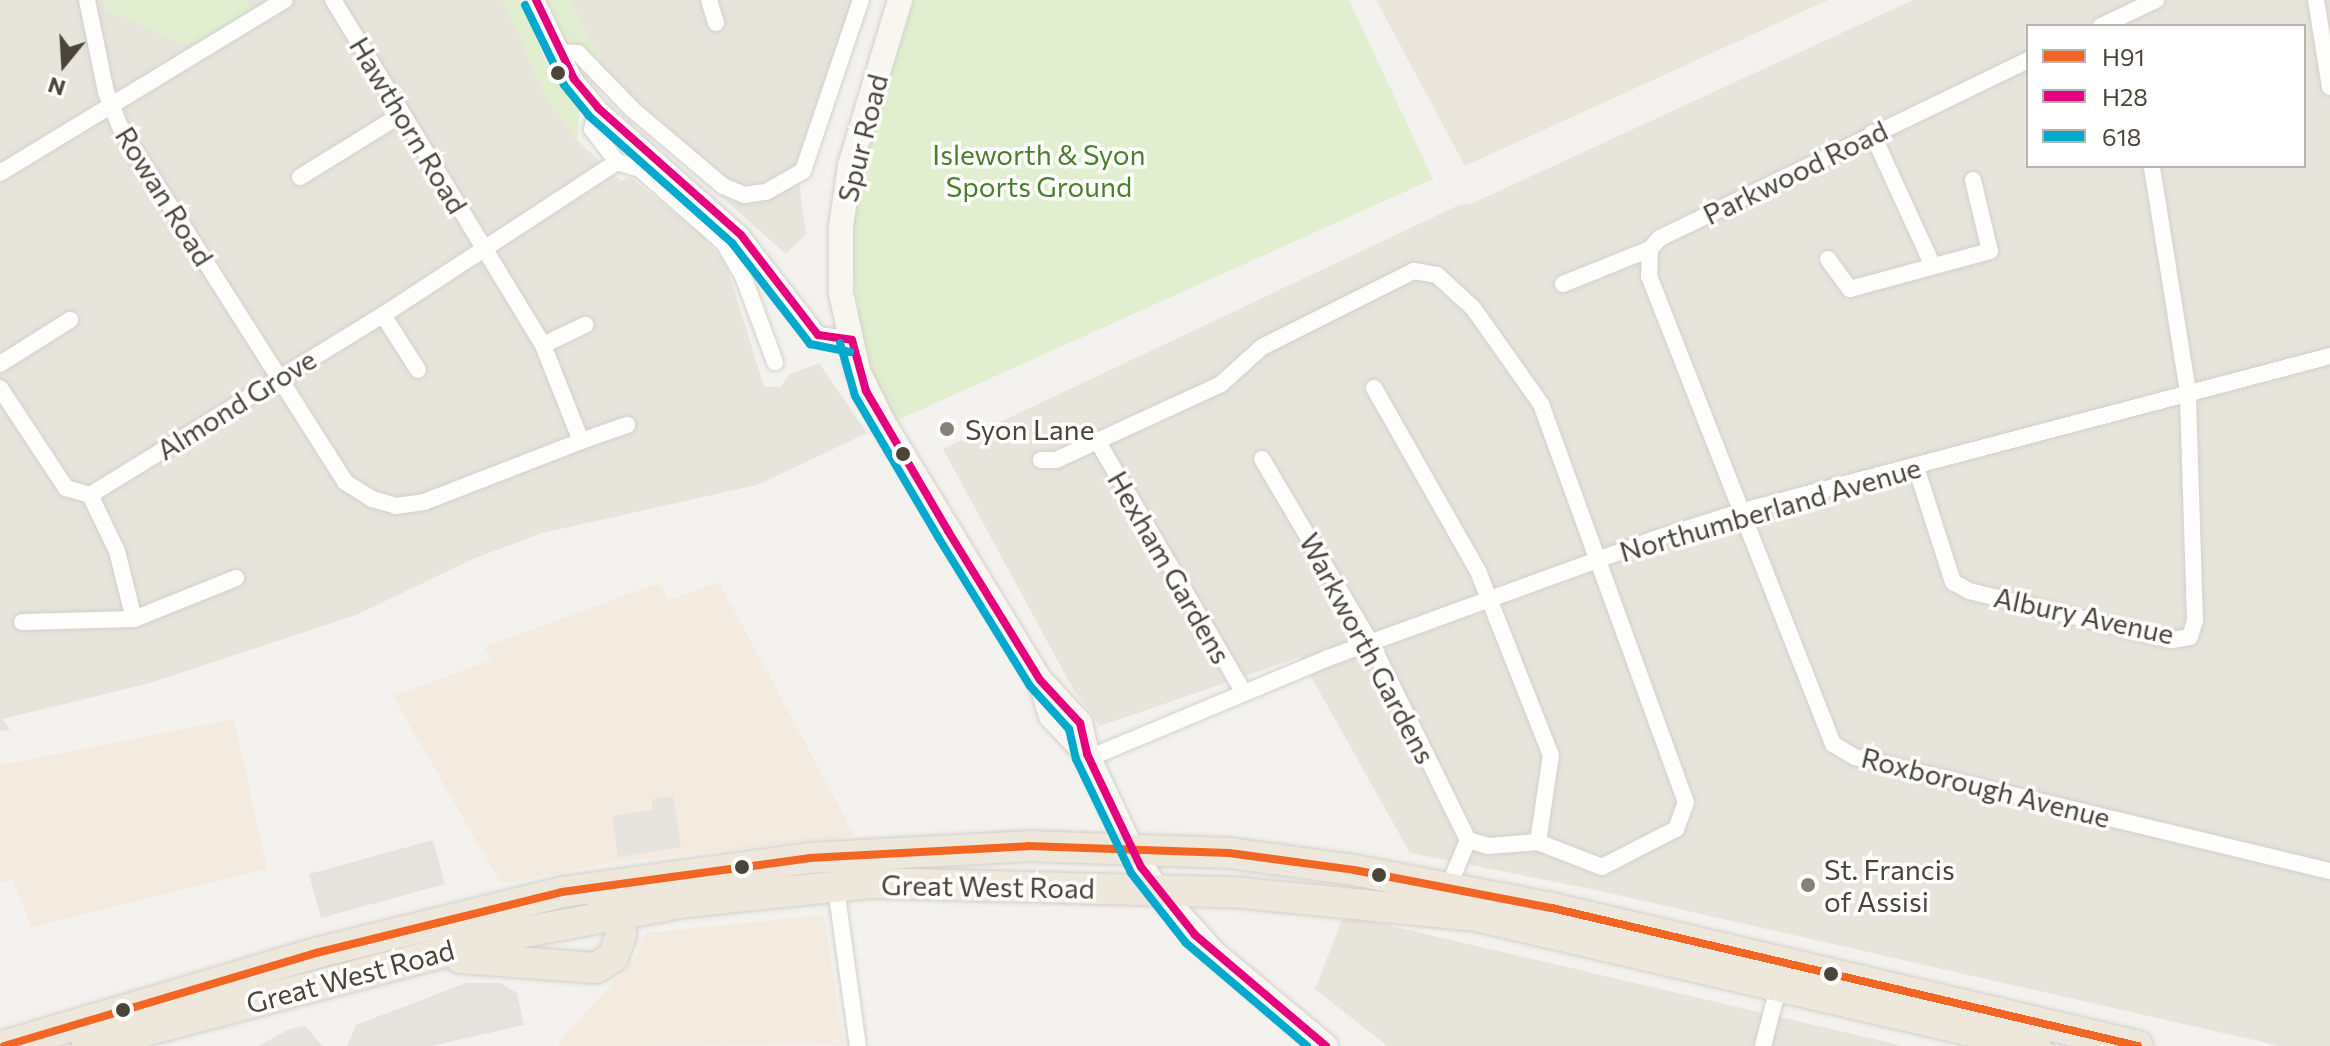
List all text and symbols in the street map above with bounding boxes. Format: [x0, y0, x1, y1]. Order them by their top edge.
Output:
north arrow [24, 24, 104, 104]
legend [2026, 24, 2306, 168]
street label: Hawthorn Road [343, 31, 475, 219]
text: H91 [2102, 42, 2145, 71]
unlabelled marker [550, 65, 566, 81]
street label: Spur Road [830, 71, 894, 205]
text: N [44, 72, 68, 103]
text: H28 [2102, 82, 2148, 111]
street label: Parkwood Road [1697, 113, 1893, 231]
street label: Rowan Road [109, 120, 221, 272]
text: 618 [2102, 122, 2141, 151]
park label: Isleworth & Syon Sports Ground [932, 137, 1146, 203]
street label: Almond Grove [150, 342, 322, 466]
place label: Syon Lane [965, 412, 1094, 446]
marker: Syon Lane [936, 418, 958, 440]
unlabelled marker [895, 446, 911, 462]
street label: Northumberland Avenue [1616, 450, 1924, 568]
street label: Hexham Gardens [1101, 465, 1239, 669]
street label: Warkworth Gardens [1293, 527, 1443, 769]
street label: Albury Avenue [1991, 580, 2177, 650]
street label: Roxborough Avenue [1858, 740, 2114, 834]
place label: St. Francis of Assisi [1824, 852, 1955, 918]
unlabelled marker [734, 859, 750, 875]
street label: Great West Road [881, 867, 1095, 905]
unlabelled marker [1371, 867, 1387, 883]
marker: St. Francis of Assisi [1799, 876, 1817, 894]
street label: Great West Road [242, 932, 458, 1020]
unlabelled marker [1823, 966, 1839, 982]
unlabelled marker [115, 1002, 131, 1018]

